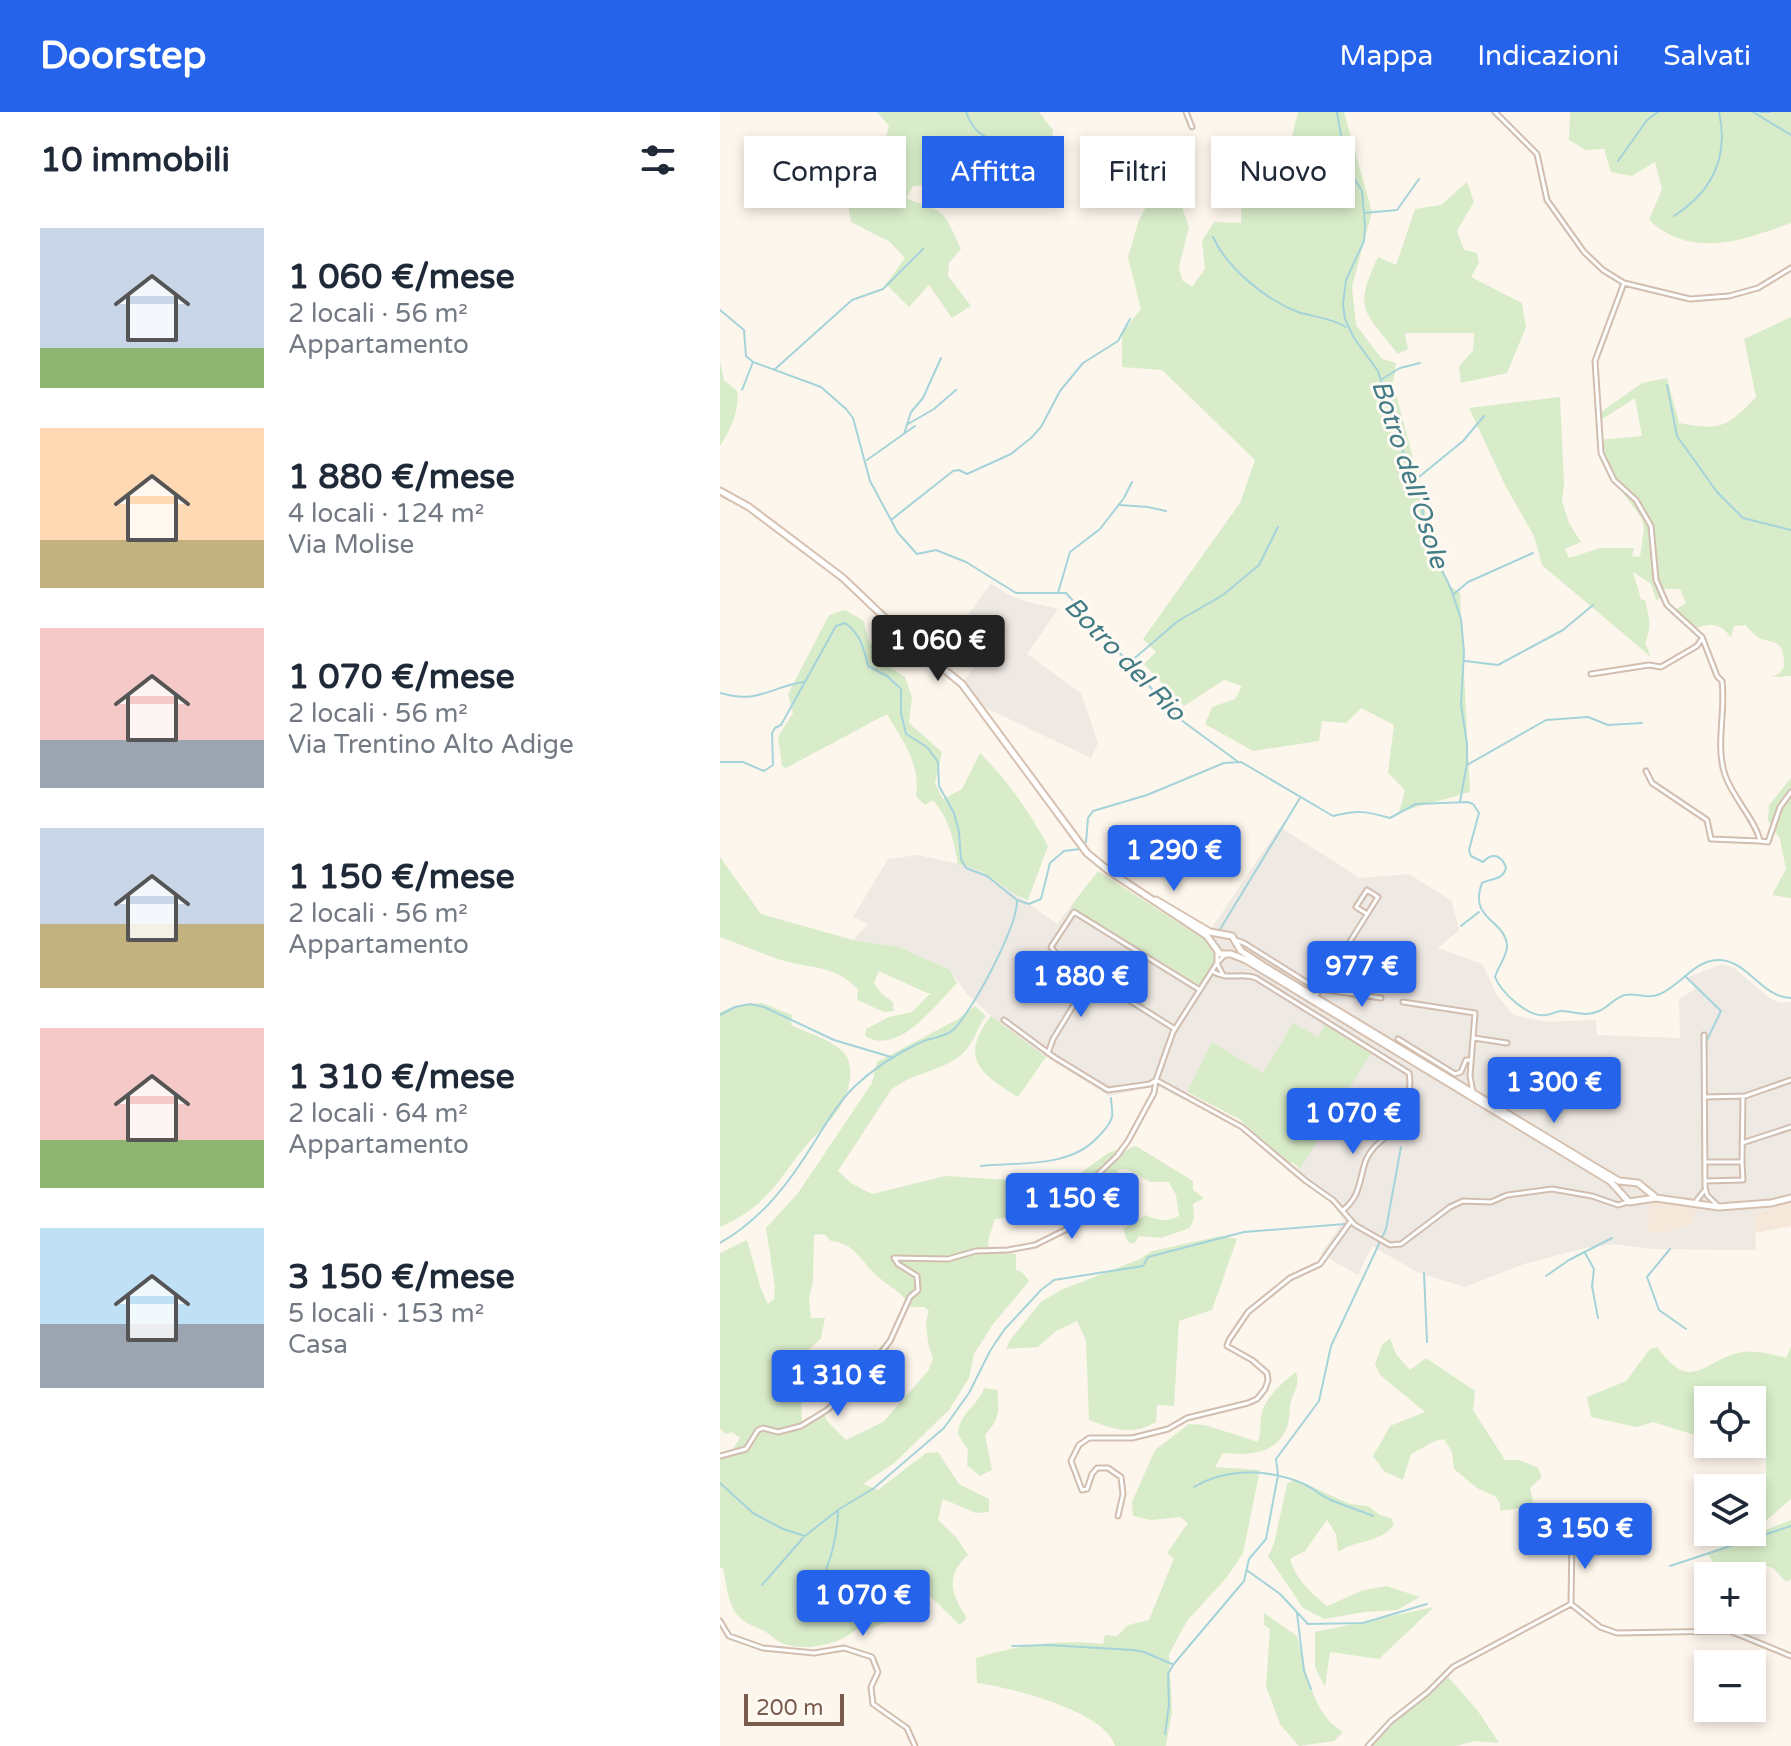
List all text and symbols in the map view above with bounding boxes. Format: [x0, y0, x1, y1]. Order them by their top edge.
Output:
text: Doorstep [40, 33, 206, 79]
text: Mappa [1339, 39, 1433, 73]
text: Indicazioni [1477, 39, 1619, 73]
text: Salvati [1663, 39, 1751, 73]
chip: Compra [744, 136, 906, 208]
chip: Affitta [922, 136, 1064, 208]
chip: Filtri [1080, 136, 1195, 208]
chip: Nuovo [1211, 136, 1355, 208]
icon: filters [636, 138, 680, 182]
text: 10 immobili [40, 140, 230, 181]
text: 1 060 €/mese [288, 257, 515, 298]
icon: home [104, 260, 200, 356]
text: 2 locali · 56 m² [288, 298, 468, 329]
text: Appartamento [288, 329, 469, 360]
water label: Botro dell'Osole [1365, 376, 1455, 573]
text: 1 880 €/mese [288, 457, 515, 498]
icon: home [104, 460, 200, 556]
text: 4 locali · 124 m² [288, 498, 484, 529]
text: Via Molise [288, 529, 414, 560]
water label: Botro del Rio [1058, 590, 1193, 728]
pin: 1 060 € [864, 615, 1012, 683]
text: 1 060 € [890, 625, 986, 656]
text: 1 070 €/mese [288, 657, 515, 698]
icon: home [104, 660, 200, 756]
text: 2 locali · 56 m² [288, 698, 468, 729]
text: Via Trentino Alto Adige [288, 729, 574, 760]
pin: 1 290 € [1100, 825, 1248, 893]
text: 1 290 € [1126, 835, 1222, 866]
text: 1 150 €/mese [288, 857, 515, 898]
icon: home [104, 860, 200, 956]
text: 2 locali · 56 m² [288, 898, 468, 929]
text: Appartamento [288, 929, 469, 960]
pin: 977 € [1306, 941, 1418, 1009]
pin: 1 880 € [1007, 951, 1155, 1019]
text: 977 € [1325, 951, 1399, 982]
text: 1 880 € [1033, 961, 1129, 992]
text: 1 310 €/mese [288, 1057, 515, 1098]
pin: 1 300 € [1480, 1057, 1628, 1125]
icon: home [104, 1060, 200, 1156]
text: 1 300 € [1506, 1067, 1602, 1098]
pin: 1 070 € [1279, 1088, 1427, 1156]
text: 2 locali · 64 m² [288, 1098, 468, 1129]
text: 1 070 € [1305, 1098, 1401, 1129]
text: Appartamento [288, 1129, 469, 1160]
pin: 1 150 € [998, 1173, 1146, 1241]
text: 1 150 € [1024, 1183, 1120, 1214]
text: 3 150 €/mese [288, 1257, 515, 1298]
icon: home [104, 1260, 200, 1356]
text: 5 locali · 153 m² [288, 1298, 484, 1329]
text: Casa [288, 1329, 348, 1360]
pin: 1 310 € [764, 1350, 912, 1418]
text: 1 310 € [790, 1360, 886, 1391]
map controls [1694, 1386, 1766, 1722]
button: locate [1694, 1386, 1766, 1458]
button: layers [1694, 1474, 1766, 1546]
pin: 3 150 € [1511, 1503, 1659, 1571]
text: 3 150 € [1537, 1513, 1633, 1544]
button: + [1694, 1562, 1766, 1634]
pin: 1 070 € [789, 1570, 937, 1638]
text: 1 070 € [815, 1580, 911, 1611]
button: − [1694, 1650, 1766, 1722]
scale bar [744, 1690, 844, 1726]
text: 200 m [756, 1695, 823, 1721]

